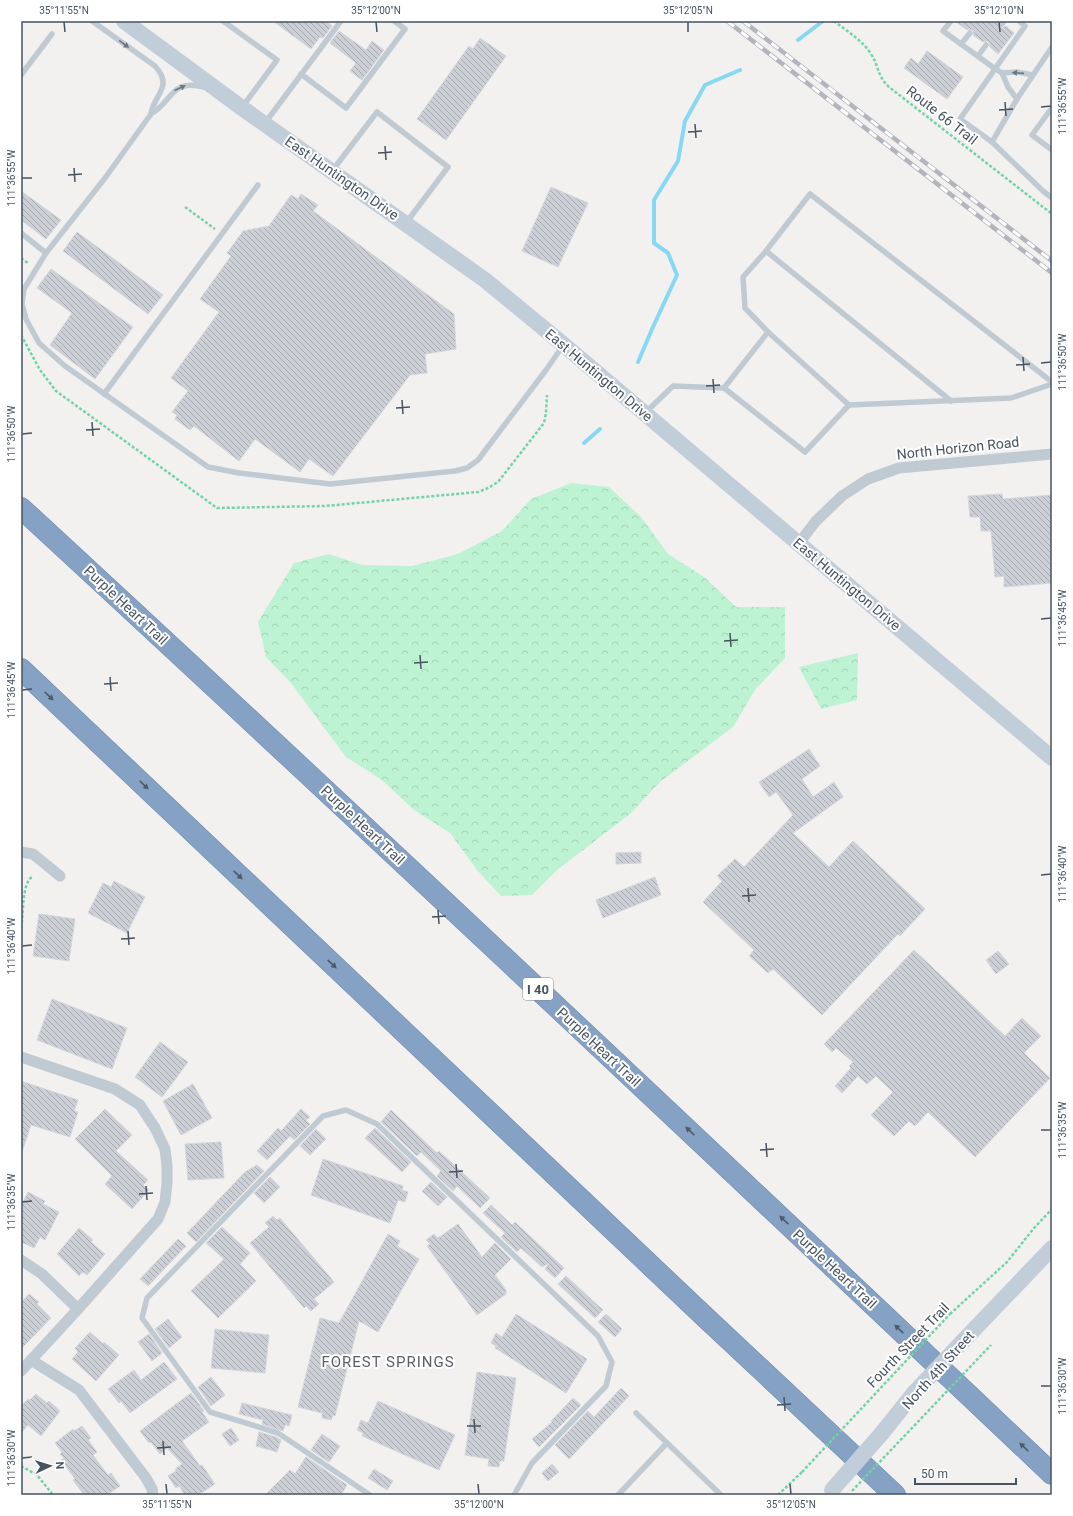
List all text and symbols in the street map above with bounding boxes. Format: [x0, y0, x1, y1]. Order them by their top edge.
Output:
text: 35°11'55"N [39, 5, 89, 16]
text: 35°12'00"N [351, 5, 401, 16]
text: 35°12'05"N [663, 5, 713, 16]
text: 35°12'10"N [974, 5, 1024, 16]
one-way arrow [118, 40, 129, 48]
one-way arrow [1012, 70, 1024, 77]
text: 111°36'55"W [1057, 77, 1068, 134]
street label: Route 66 Trail [903, 82, 981, 148]
one-way arrow [174, 85, 186, 91]
street label: East Huntington Drive [282, 133, 402, 223]
text: 111°36'55"W [6, 149, 17, 206]
street label: East Huntington Drive [542, 325, 656, 425]
text: 111°36'50"W [1057, 333, 1068, 390]
text: 111°36'50"W [6, 405, 17, 462]
street label: North Horizon Road [896, 434, 1020, 462]
street label: East Huntington Drive [790, 534, 904, 634]
street label: Purple Heart Trail [81, 562, 171, 648]
text: 111°36'45"W [1057, 589, 1068, 646]
text: 111°36'45"W [6, 661, 17, 718]
one-way arrow [44, 691, 54, 701]
one-way arrow [139, 780, 149, 790]
street label: Purple Heart Trail [318, 782, 408, 868]
text: 111°36'40"W [1057, 845, 1068, 902]
one-way arrow [233, 870, 243, 880]
text: 111°36'40"W [6, 917, 17, 974]
one-way arrow [328, 959, 337, 968]
road number: I 40 [523, 978, 553, 1000]
street label: Purple Heart Trail [554, 1004, 644, 1090]
text: 111°36'35"W [1057, 1101, 1068, 1158]
one-way arrow [685, 1127, 694, 1136]
text: 111°36'35"W [6, 1173, 17, 1230]
one-way arrow [779, 1215, 789, 1225]
street label: Purple Heart Trail [790, 1226, 880, 1312]
street label: Fourth Street Trail [864, 1300, 952, 1390]
one-way arrow [894, 1324, 904, 1334]
street label: North 4th Street [899, 1327, 977, 1412]
district label: FOREST SPRINGS [321, 1353, 455, 1371]
text: 111°36'30"W [1057, 1357, 1068, 1414]
text: 111°36'30"W [6, 1429, 17, 1486]
one-way arrow [1019, 1442, 1029, 1452]
north arrow [30, 1446, 70, 1486]
scale bar [915, 1460, 1016, 1486]
text: N [53, 1461, 66, 1470]
text: 50 m [921, 1467, 948, 1481]
text: 35°11'55"N [142, 1499, 192, 1510]
text: 35°12'00"N [454, 1499, 504, 1510]
text: 35°12'05"N [766, 1499, 816, 1510]

